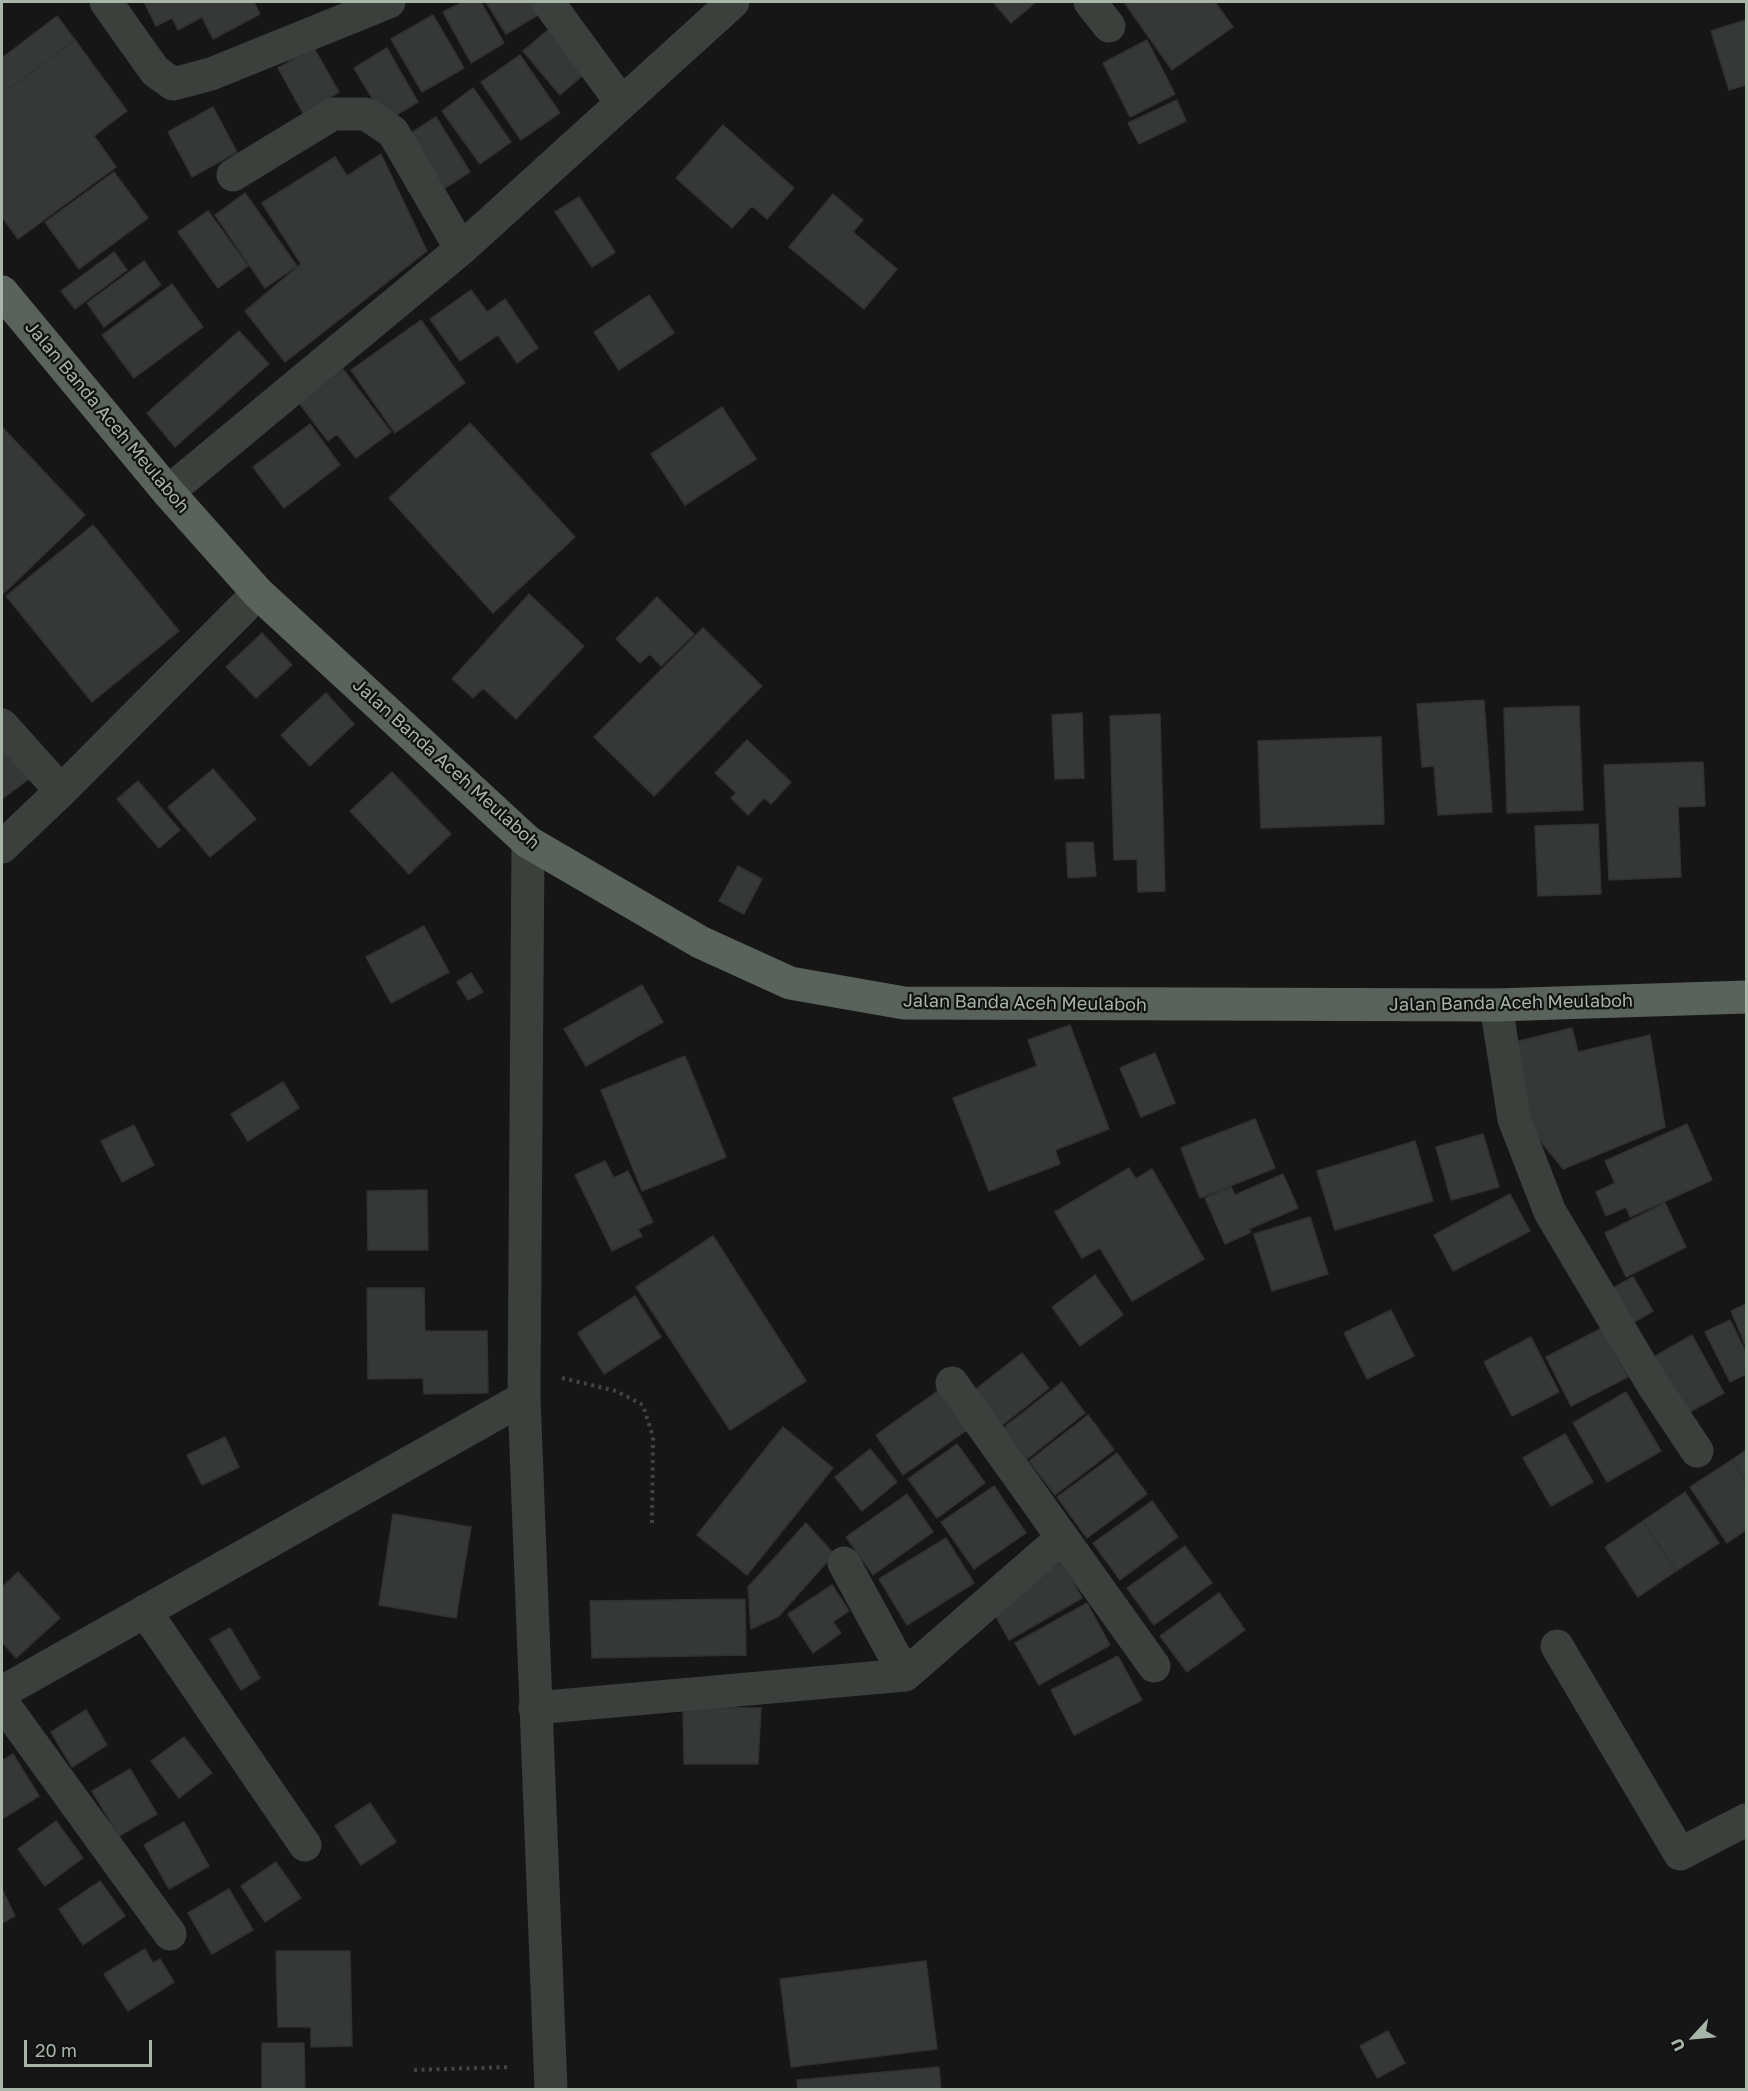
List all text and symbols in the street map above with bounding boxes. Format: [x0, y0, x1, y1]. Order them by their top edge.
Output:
street label: Jalan Banda Aceh Meulaboh [20, 317, 194, 517]
street label: Jalan Banda Aceh Meulaboh [348, 674, 544, 854]
street label: Jalan Banda Aceh Meulaboh [903, 990, 1147, 1016]
street label: Jalan Banda Aceh Meulaboh [1389, 990, 1633, 1016]
north arrow [1664, 2007, 1724, 2067]
scale bar [27, 2028, 154, 2066]
text: U [1666, 2035, 1689, 2055]
text: 20 m [35, 2039, 77, 2061]

